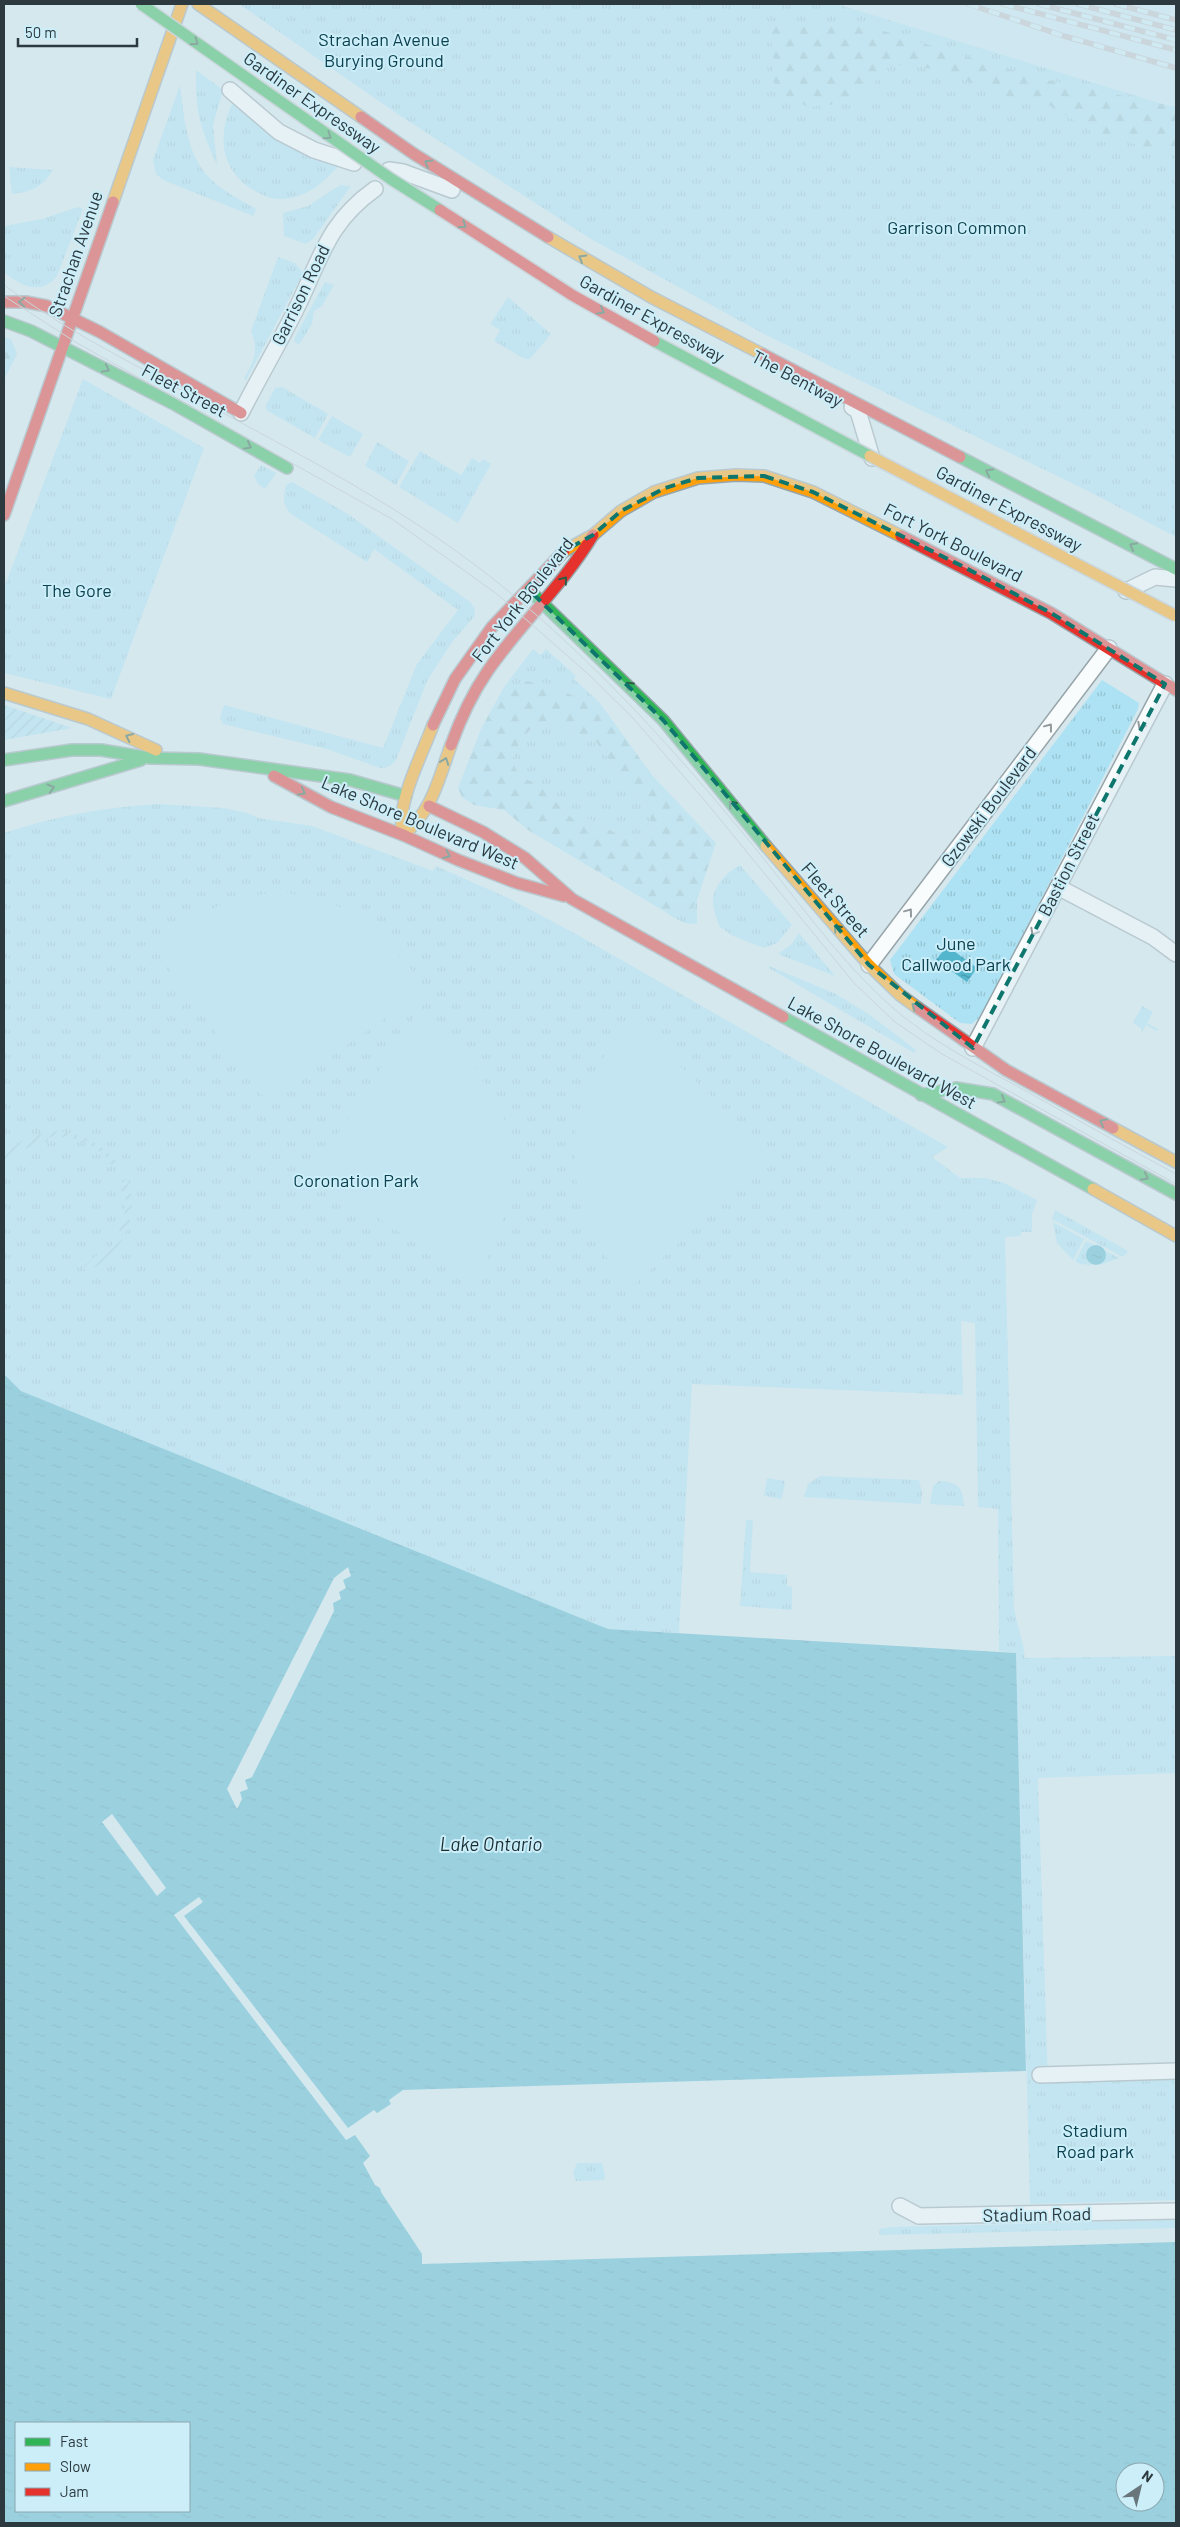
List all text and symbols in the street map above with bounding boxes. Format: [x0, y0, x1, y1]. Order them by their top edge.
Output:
scale bar [18, 15, 136, 47]
text: 50 m [25, 23, 57, 41]
park label: Strachan Avenue Burying Ground [318, 28, 450, 71]
one-way arrow [189, 36, 199, 45]
street label: Gardiner Expressway [240, 47, 385, 158]
one-way arrow [322, 129, 331, 139]
one-way arrow [425, 160, 434, 169]
street label: Strachan Avenue [43, 188, 107, 319]
park label: Garrison Common [887, 216, 1027, 238]
one-way arrow [458, 219, 467, 229]
street label: Garrison Road [266, 241, 334, 349]
one-way arrow [578, 254, 587, 264]
street label: Gardiner Expressway [576, 269, 729, 367]
one-way arrow [18, 297, 26, 307]
one-way arrow [595, 305, 604, 315]
street label: The Bentway [748, 345, 847, 411]
street label: Fleet Street [138, 359, 231, 422]
one-way arrow [100, 363, 109, 373]
one-way arrow [243, 440, 252, 450]
street label: Gardiner Expressway [933, 460, 1086, 556]
one-way arrow [985, 468, 994, 478]
street label: Fort York Boulevard [881, 498, 1026, 587]
street label: Fort York Boulevard [467, 533, 578, 666]
one-way arrow [1129, 542, 1138, 552]
one-way arrow [558, 577, 567, 586]
park label: The Gore [42, 579, 112, 601]
one-way arrow [626, 682, 635, 691]
one-way arrow [1137, 721, 1147, 730]
one-way arrow [1043, 723, 1052, 733]
one-way arrow [125, 733, 134, 744]
street label: Gzowski Boulevard [936, 742, 1041, 871]
one-way arrow [440, 757, 450, 765]
street label: Lake Shore Boulevard West [318, 771, 522, 874]
one-way arrow [46, 783, 54, 793]
one-way arrow [297, 785, 306, 795]
one-way arrow [729, 800, 738, 809]
street label: Bastion Street [1033, 809, 1103, 920]
one-way arrow [442, 849, 451, 860]
street label: Fleet Street [797, 857, 874, 942]
one-way arrow [903, 909, 911, 918]
one-way arrow [833, 925, 842, 934]
one-way arrow [1030, 927, 1040, 936]
park label: June Callwood Park [901, 932, 1011, 975]
street label: Lake Shore Boulevard West [784, 991, 981, 1113]
one-way arrow [911, 1003, 920, 1012]
one-way arrow [997, 1093, 1006, 1103]
one-way arrow [1099, 1119, 1108, 1129]
park label: Coronation Park [293, 1169, 419, 1191]
one-way arrow [1140, 1171, 1149, 1181]
water label: Lake Ontario [440, 1832, 542, 1855]
park label: Stadium Road park [1056, 2119, 1134, 2162]
street label: Stadium Road [982, 2202, 1091, 2226]
legend [15, 2422, 190, 2512]
text: Fast [60, 2432, 88, 2450]
text: Slow [60, 2457, 91, 2475]
north arrow [1115, 2462, 1165, 2512]
text: N [1139, 2466, 1156, 2486]
text: Jam [60, 2482, 89, 2500]

